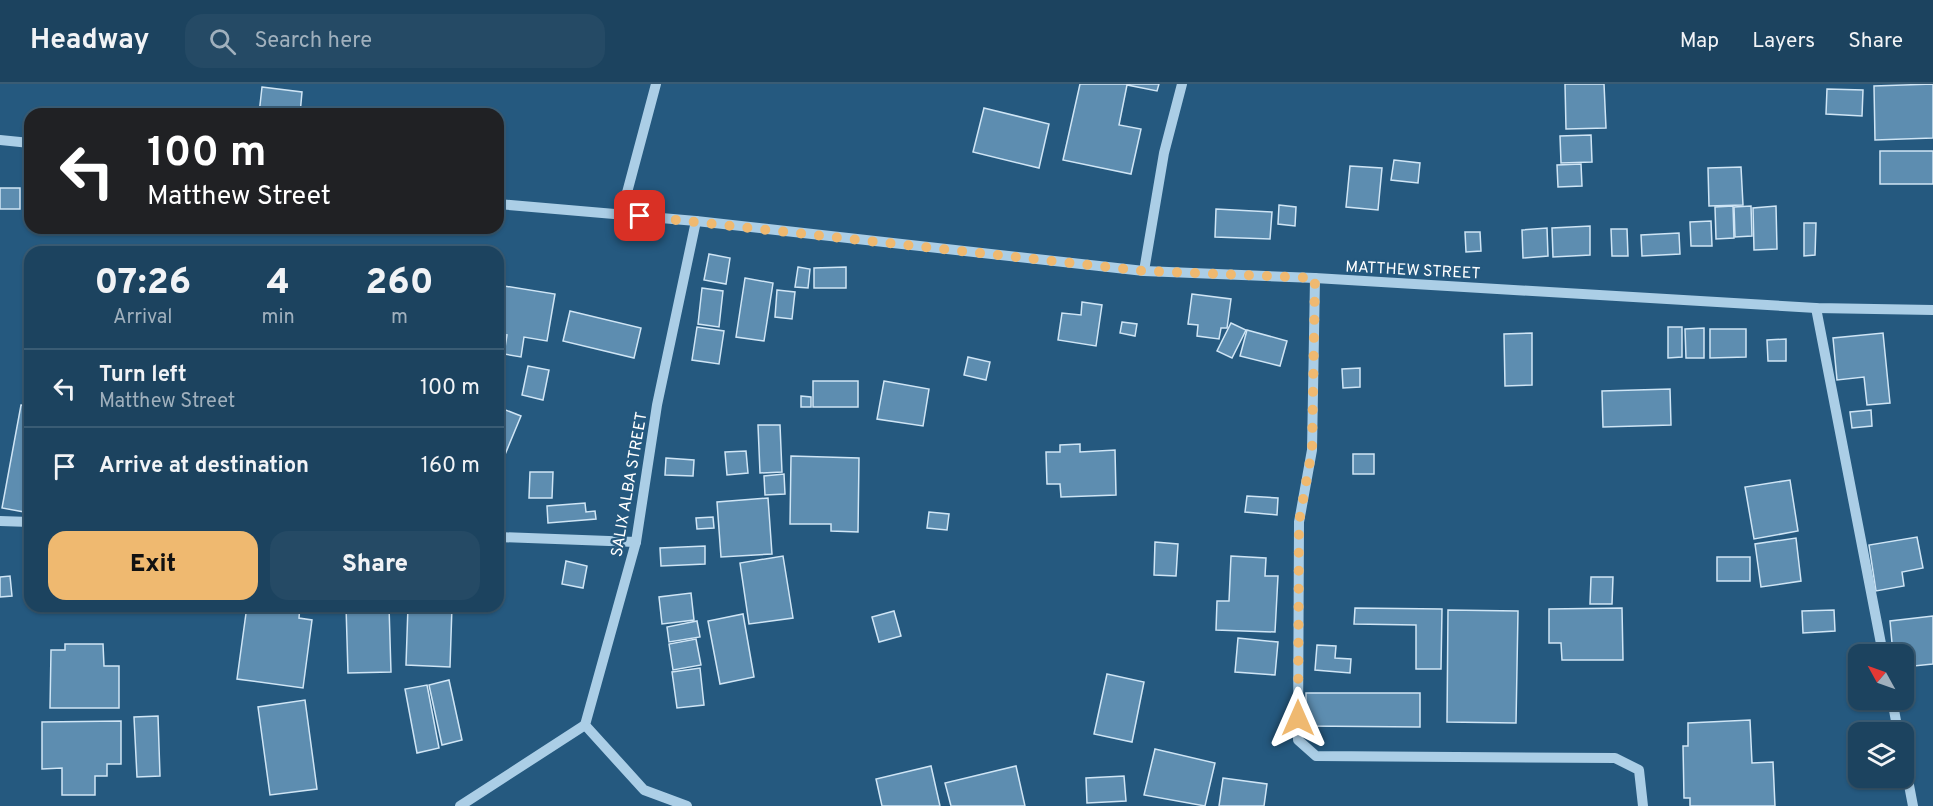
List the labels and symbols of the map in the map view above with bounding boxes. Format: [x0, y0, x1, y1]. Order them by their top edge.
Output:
pin [614, 190, 665, 241]
street label: MATTHEW STREET [1345, 257, 1481, 285]
street label: SALIX ALBA STREET [607, 410, 653, 558]
north arrow [1848, 644, 1914, 710]
position arrow [1266, 686, 1330, 750]

